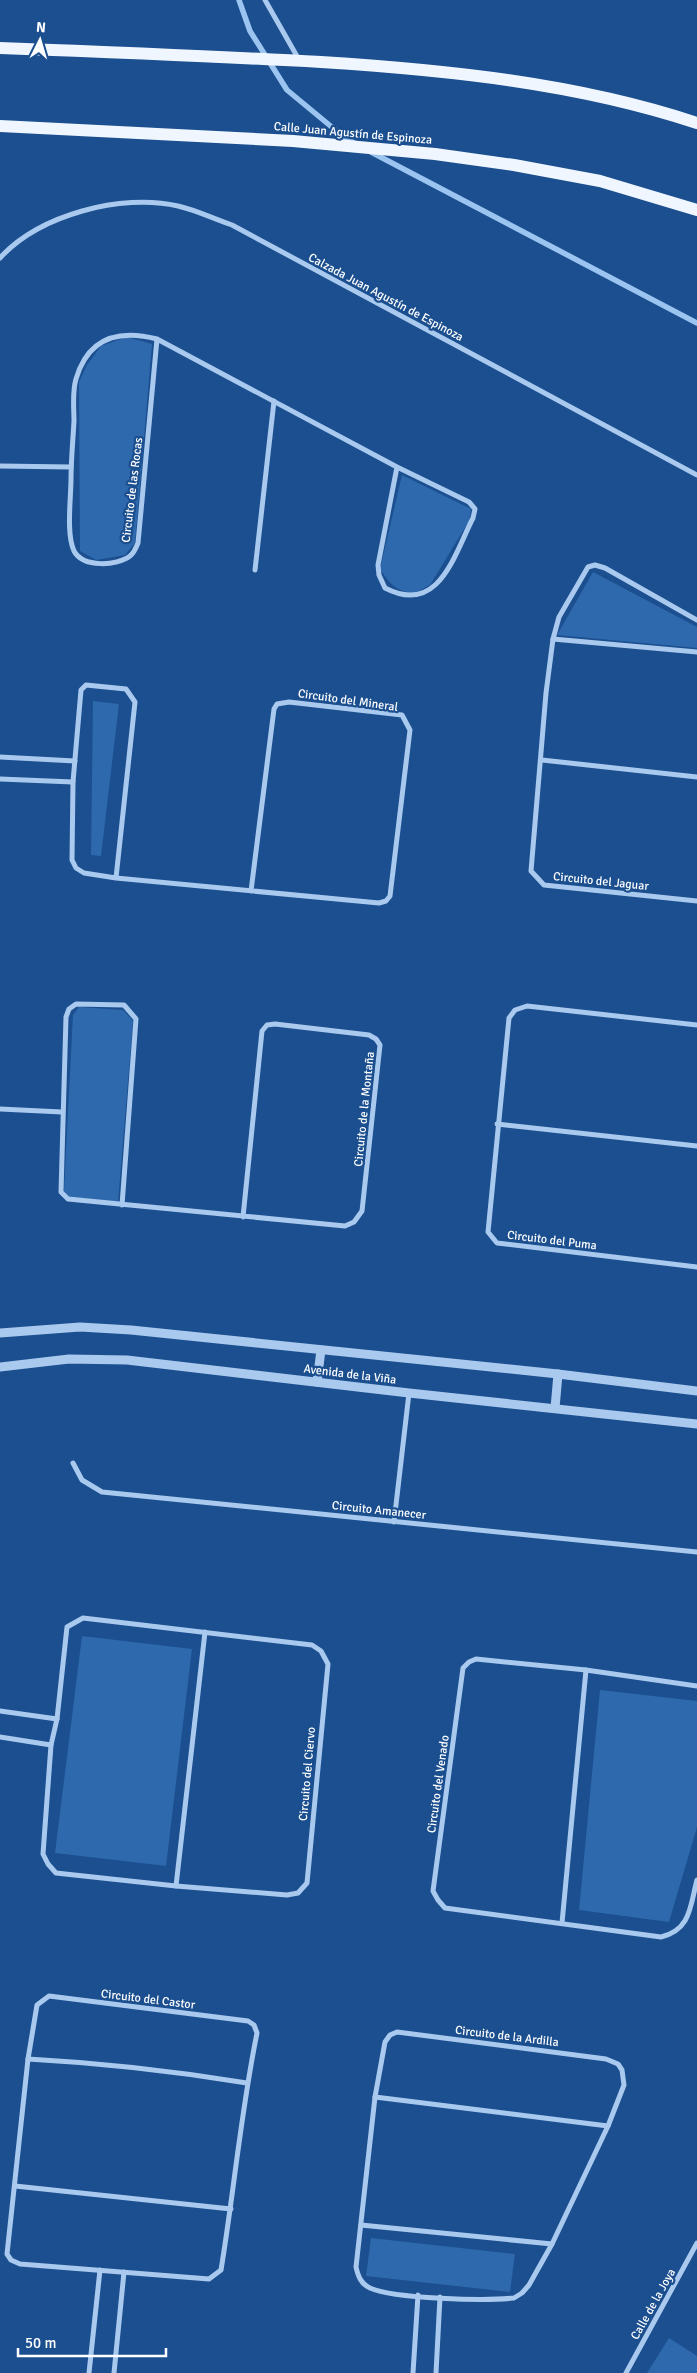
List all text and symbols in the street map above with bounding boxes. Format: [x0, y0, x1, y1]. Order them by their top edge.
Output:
north arrow [15, 15, 65, 65]
text: N [35, 19, 47, 36]
street label: Calle Juan Agustín de Espinoza [273, 119, 433, 148]
street label: Calzada Juan Agustín de Espinoza [306, 250, 466, 345]
street label: Circuito de las Rocas [119, 437, 146, 543]
street label: Circuito del Mineral [297, 686, 399, 715]
street label: Circuito del Jaguar [552, 869, 650, 894]
street label: Circuito de la Montaña [351, 1051, 378, 1167]
street label: Circuito del Puma [506, 1228, 598, 1253]
street label: Avenida de la Viña [303, 1361, 397, 1388]
street label: Circuito Amanecer [331, 1498, 427, 1523]
street label: Circuito del Ciervo [296, 1726, 319, 1822]
street label: Circuito del Venado [424, 1734, 453, 1834]
street label: Circuito del Castor [100, 1986, 196, 2013]
street label: Circuito de la Ardilla [454, 2023, 560, 2050]
street label: Calle de la Joya [628, 2266, 679, 2342]
scale bar [18, 2326, 165, 2358]
text: 50 m [25, 2334, 56, 2352]

